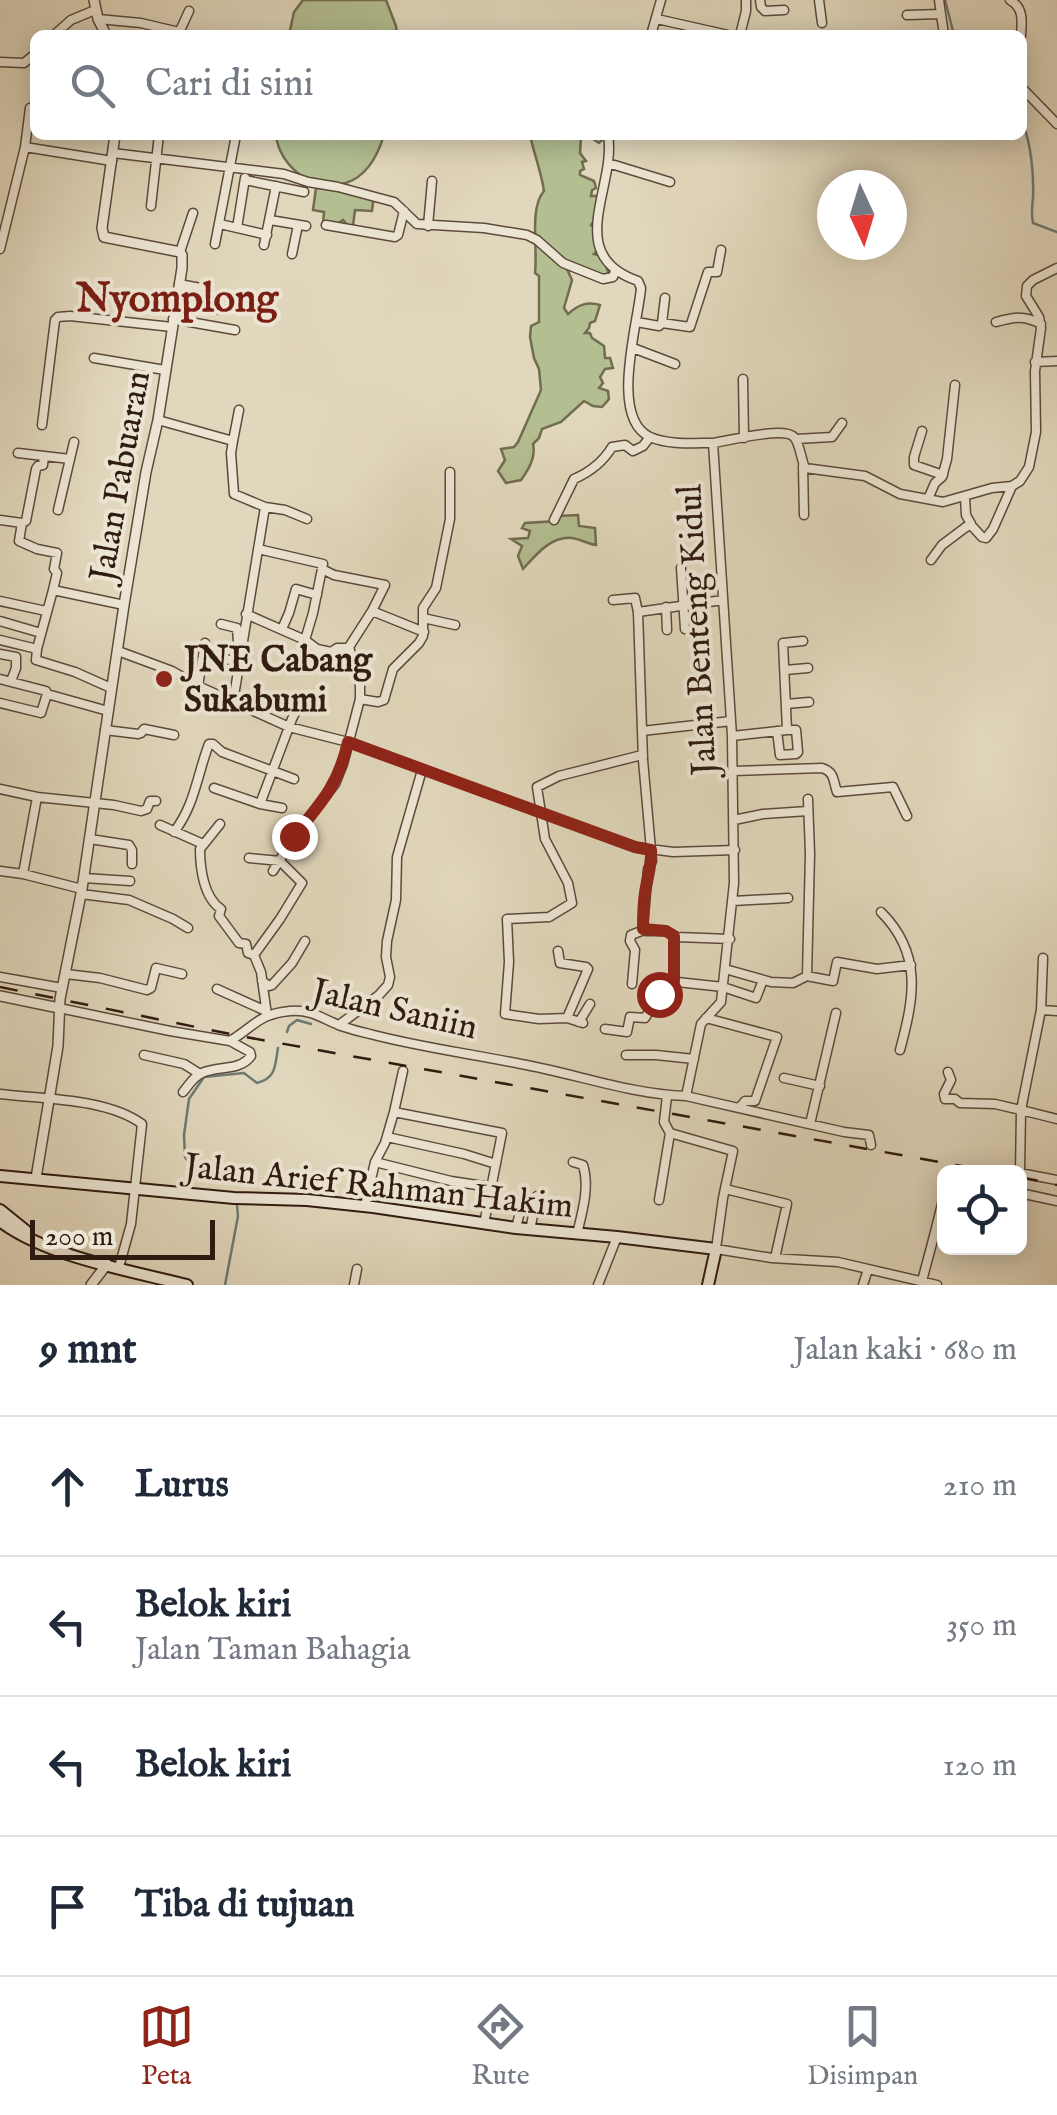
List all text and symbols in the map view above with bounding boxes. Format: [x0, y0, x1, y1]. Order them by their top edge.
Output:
search box [30, 30, 1027, 140]
icon: search [65, 58, 120, 113]
text: Cari di sini [145, 61, 314, 109]
north arrow [817, 170, 907, 260]
district label: Nyomplong [75, 275, 279, 326]
street label: Jalan Pabuaran [80, 368, 162, 589]
street label: Jalan Benteng Kidul [668, 483, 729, 781]
place label: JNE Cabang Sukabumi [180, 639, 373, 724]
marker: JNE Cabang Sukabumi [153, 668, 175, 690]
route end [272, 814, 318, 860]
street label: Jalan Saniin [303, 969, 482, 1051]
route start [637, 972, 683, 1018]
street label: Jalan Arief Rahman Hakim [178, 1144, 575, 1230]
map controls [937, 1165, 1027, 1255]
button: locate [937, 1165, 1027, 1255]
scale bar [30, 1215, 215, 1260]
text: 200 m [45, 1220, 113, 1255]
text: 9 mnt [40, 1324, 137, 1377]
text: Jalan kaki · 680 m [793, 1330, 1017, 1371]
icon: ahead [40, 1459, 95, 1514]
text: Lurus [135, 1462, 229, 1510]
text: 210 m [943, 1466, 1017, 1507]
text: Belok kiri [135, 1582, 291, 1630]
icon: left [40, 1599, 95, 1654]
text: 350 m [946, 1606, 1017, 1647]
text: Jalan Taman Bahagia [135, 1630, 411, 1671]
icon: left [40, 1739, 95, 1794]
text: Belok kiri [135, 1742, 291, 1790]
text: 120 m [943, 1746, 1017, 1787]
icon: arrive [40, 1879, 95, 1934]
text: Tiba di tujuan [135, 1882, 355, 1930]
tab: Peta [139, 1999, 194, 2094]
tab: Rute [471, 1999, 530, 2094]
tab: Disimpan [807, 1999, 918, 2094]

